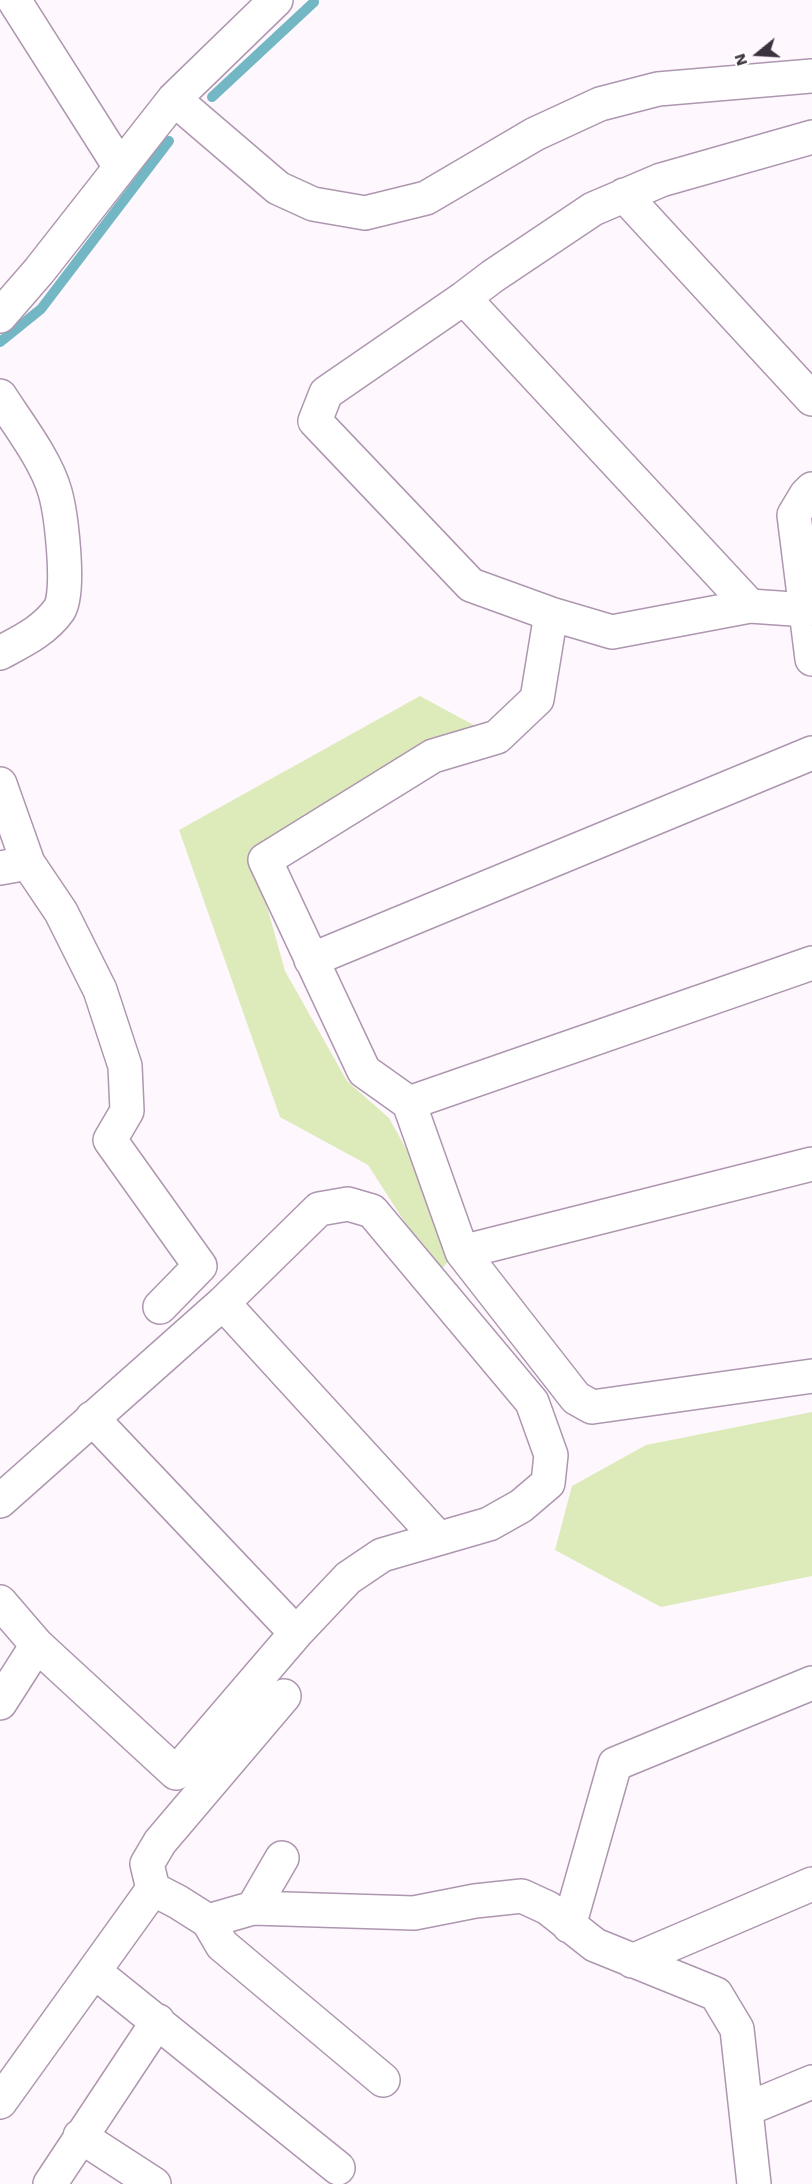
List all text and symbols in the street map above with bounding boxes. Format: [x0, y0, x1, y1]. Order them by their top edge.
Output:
north arrow [728, 24, 788, 84]
text: N [730, 51, 751, 68]

